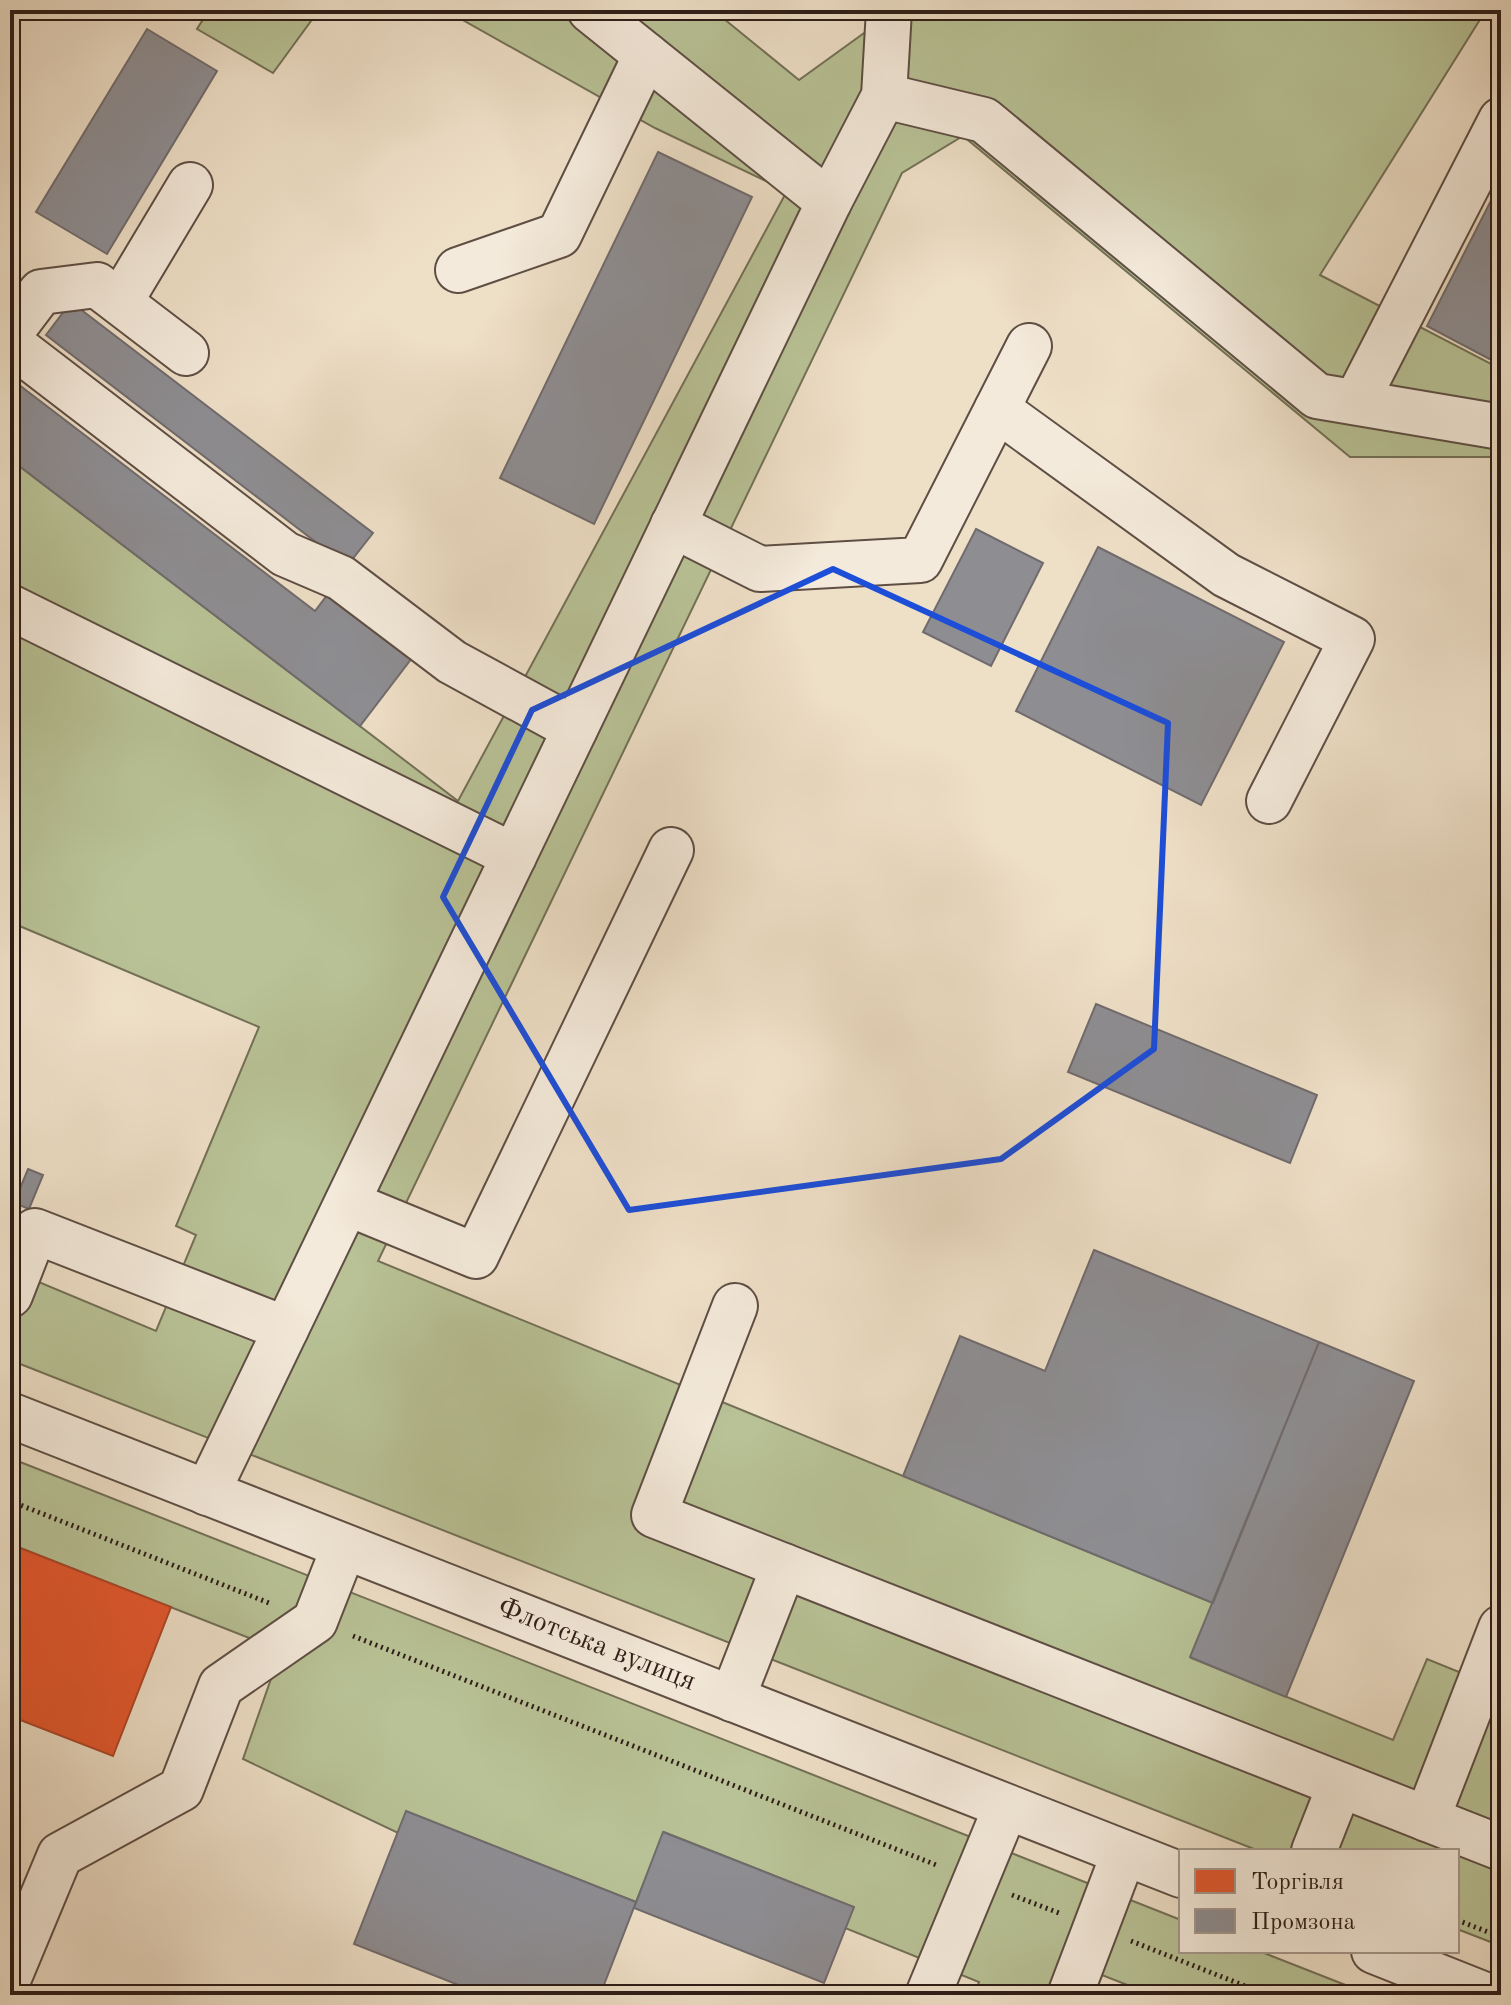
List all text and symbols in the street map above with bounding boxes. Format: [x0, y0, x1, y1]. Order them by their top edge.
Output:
street label: Флотська вулиця [493, 1594, 699, 1697]
legend [1179, 1849, 1459, 1953]
text: Торгівля [1251, 1871, 1344, 1895]
text: Промзона [1251, 1911, 1356, 1935]

